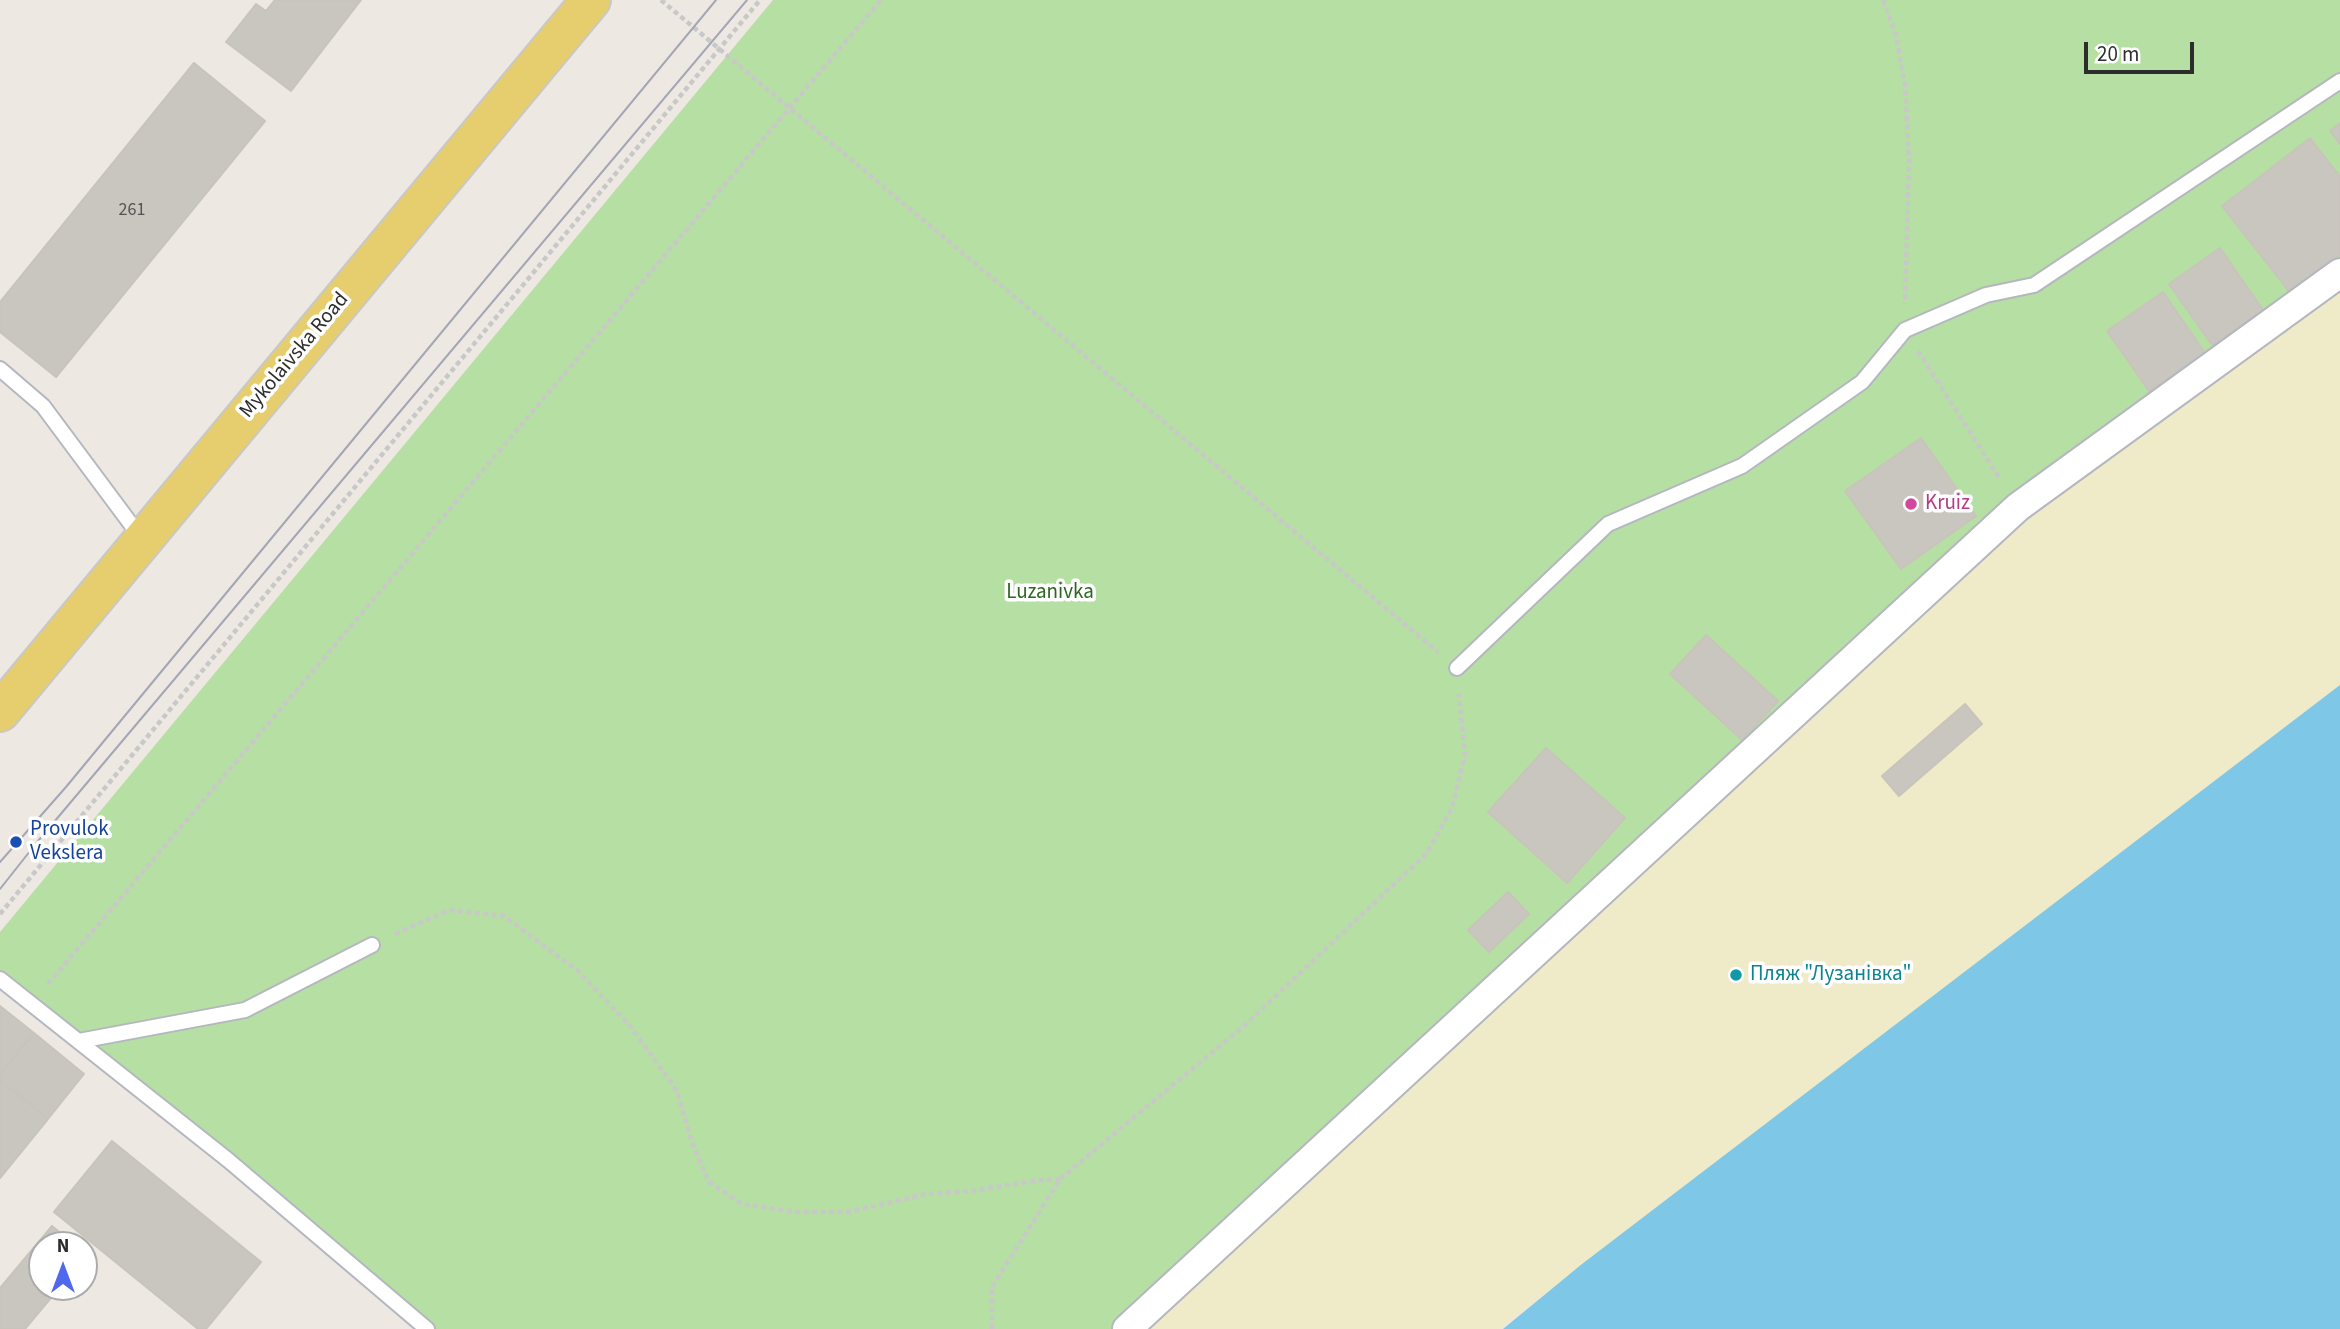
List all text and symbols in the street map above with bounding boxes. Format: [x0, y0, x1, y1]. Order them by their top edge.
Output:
scale bar [2088, 28, 2198, 72]
text: 20 m [2097, 39, 2139, 69]
house number: 261 [119, 200, 145, 222]
street label: Mykolaivska Road [235, 288, 355, 424]
place label: Kruiz [1925, 491, 1970, 517]
marker: Kruiz [1903, 496, 1919, 512]
park label: Luzanivka [1006, 580, 1094, 606]
place label: Provulok Vekslera [30, 817, 109, 867]
marker: Provulok Vekslera [8, 834, 24, 850]
place label: Пляж "Лузанівка" [1750, 962, 1912, 988]
marker: Пляж "Лузанівка" [1728, 967, 1744, 983]
north arrow [28, 1231, 98, 1301]
text: N [57, 1233, 69, 1260]

